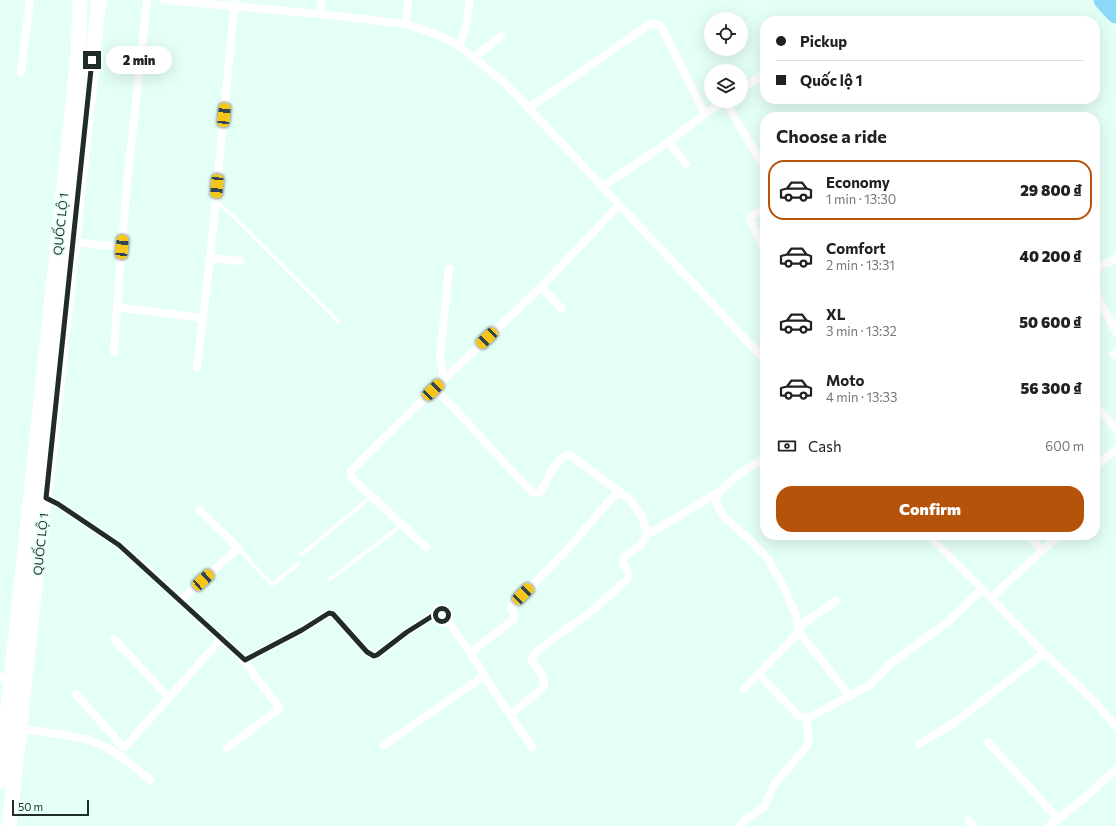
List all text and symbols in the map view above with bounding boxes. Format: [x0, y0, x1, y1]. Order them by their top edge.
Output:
map controls [704, 12, 748, 108]
button: locate [704, 12, 748, 56]
text: Pickup [800, 32, 847, 50]
callout: 2 min [106, 46, 172, 74]
route end [83, 51, 101, 69]
text: 2 min [123, 52, 155, 68]
button: layers [704, 64, 748, 108]
text: Quốc lộ 1 [800, 71, 863, 89]
car [217, 102, 231, 128]
text: Choose a ride [776, 125, 887, 147]
icon: car [778, 172, 814, 208]
text: Economy [826, 173, 890, 191]
car [210, 174, 224, 198]
text: 29 800 ₫ [1020, 181, 1082, 199]
text: 1 min · 13:30 [826, 191, 896, 207]
street label: QUỐC LỘ 1 [49, 192, 70, 256]
car [115, 235, 129, 259]
icon: car [778, 238, 814, 274]
text: Comfort [826, 239, 886, 257]
text: 40 200 ₫ [1020, 247, 1082, 265]
text: 2 min · 13:31 [826, 257, 895, 273]
icon: car [778, 304, 814, 340]
text: XL [826, 305, 845, 323]
text: 50 600 ₫ [1019, 313, 1082, 331]
text: 3 min · 13:32 [826, 323, 897, 339]
car [474, 325, 500, 351]
icon: car [778, 370, 814, 406]
text: Moto [826, 371, 865, 389]
car [420, 377, 446, 403]
text: 56 300 ₫ [1021, 379, 1082, 397]
text: 4 min · 13:33 [826, 389, 897, 405]
icon: cash [776, 435, 798, 457]
text: Cash [808, 437, 842, 455]
text: 600 m [1045, 438, 1084, 454]
button: Confirm [776, 486, 1084, 532]
street label: QUỐC LỘ 1 [29, 512, 50, 576]
car [190, 568, 216, 592]
car [510, 581, 536, 607]
route start [433, 606, 451, 624]
scale bar [12, 798, 89, 817]
text: 50 m [18, 800, 43, 813]

